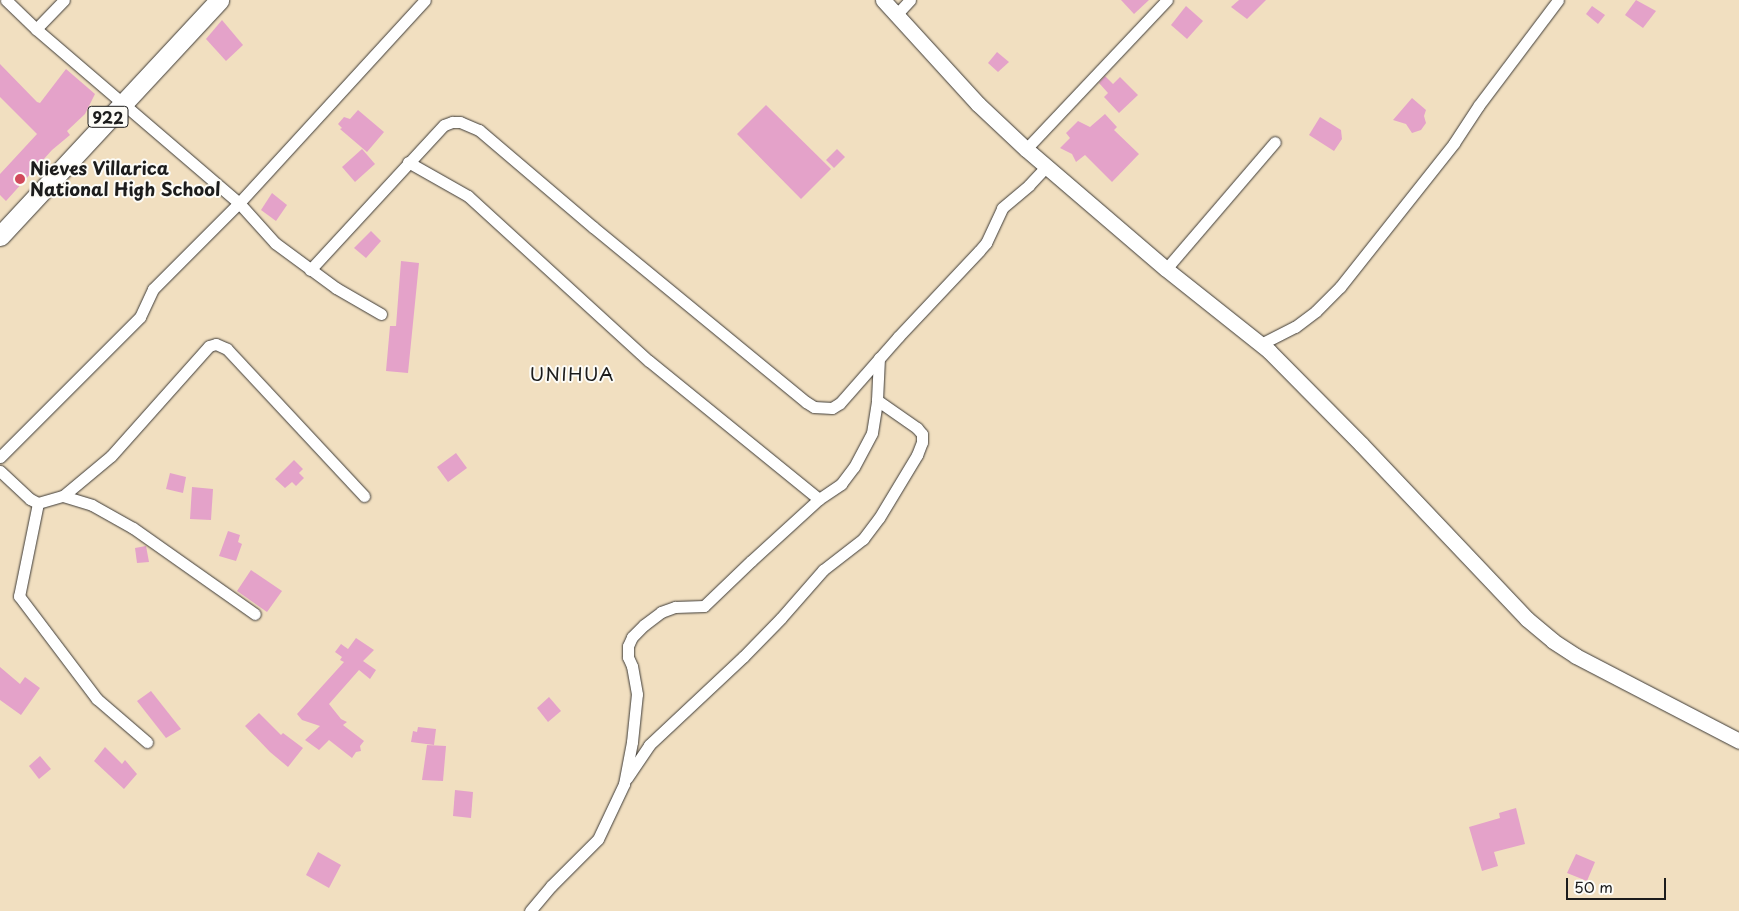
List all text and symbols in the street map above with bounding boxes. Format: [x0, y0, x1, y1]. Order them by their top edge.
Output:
road number: 922 [87, 104, 129, 130]
place label: Nieves Villarica National High School [30, 158, 221, 200]
marker: Nieves Villarica National High School [14, 173, 26, 185]
district label: UNIHUA [529, 363, 615, 385]
scale bar [1569, 868, 1669, 900]
text: 50 m [1574, 875, 1613, 898]

